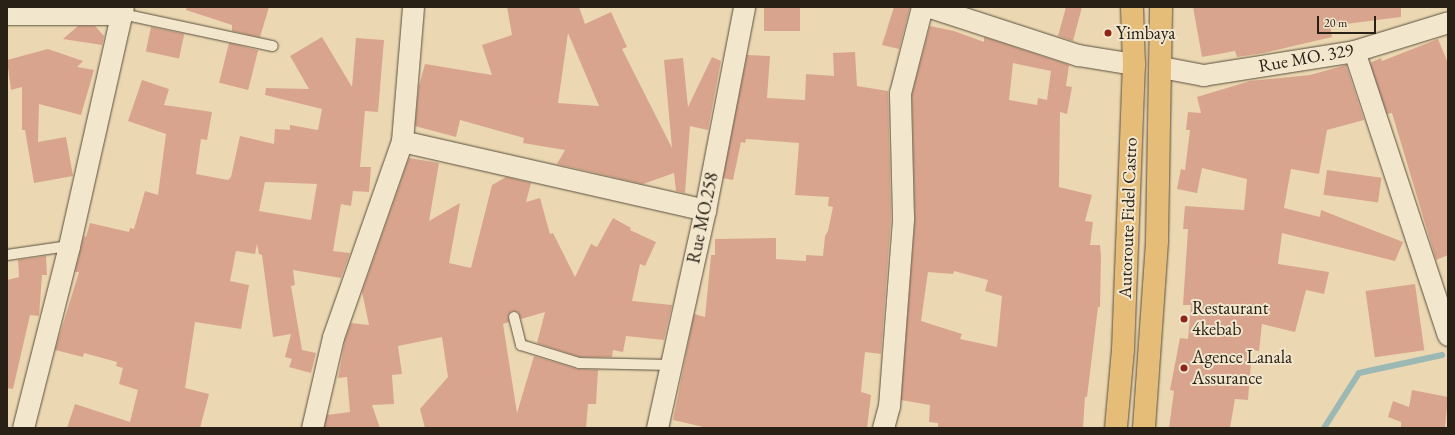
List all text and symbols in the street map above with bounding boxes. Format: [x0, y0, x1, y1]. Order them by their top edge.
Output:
scale bar [1319, 8, 1378, 34]
text: 20 m [1324, 15, 1347, 31]
place label: Yimbaya [1116, 22, 1176, 44]
marker: Yimbaya [1103, 28, 1113, 38]
street label: Rue MO. 329 [1257, 39, 1355, 77]
street label: Autoroute Fidel Castro [1114, 137, 1142, 299]
street label: Rue MO.258 [683, 171, 723, 265]
place label: Restaurant 4kebab [1192, 298, 1268, 340]
marker: Restaurant 4kebab [1179, 314, 1189, 324]
place label: Agence Lanala Assurance [1192, 347, 1292, 390]
marker: Agence Lanala Assurance [1179, 363, 1189, 373]

